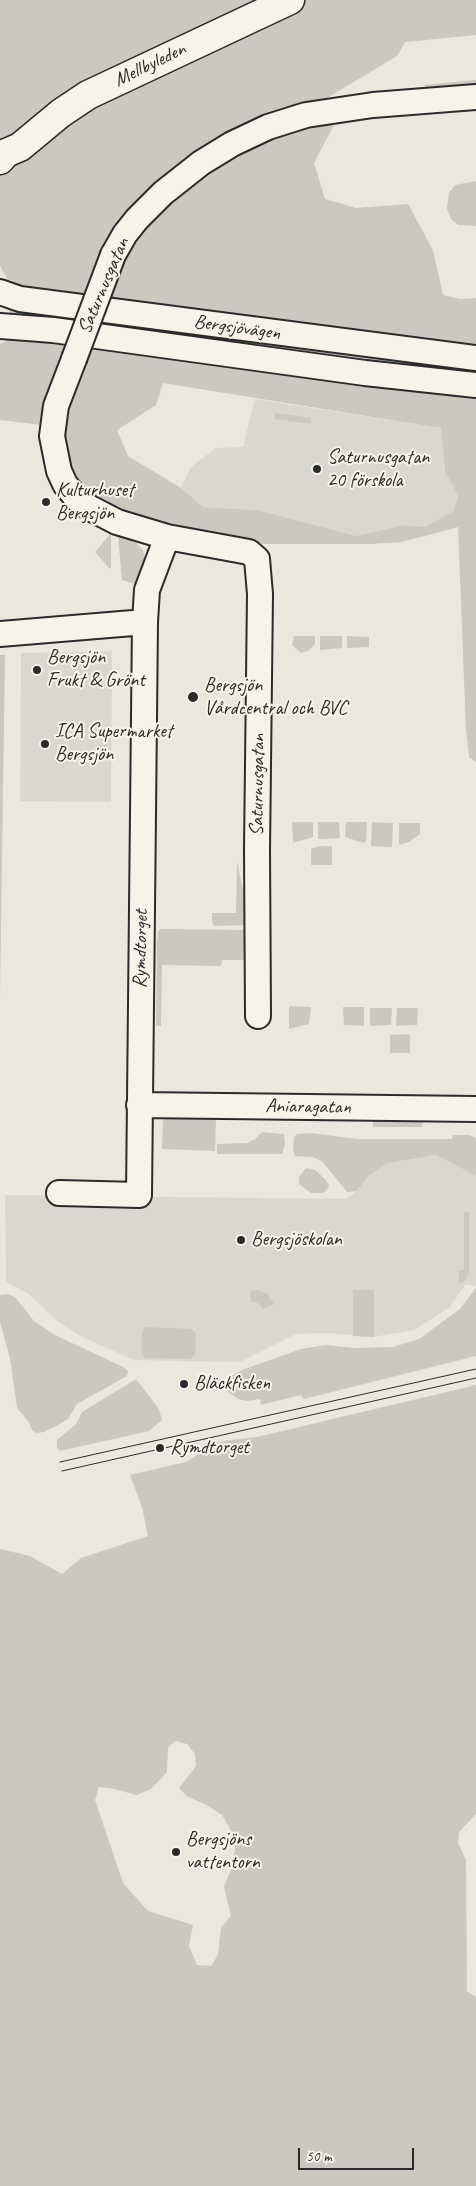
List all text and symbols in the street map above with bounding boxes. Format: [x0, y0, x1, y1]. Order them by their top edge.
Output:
street label: Mellbyleden [110, 37, 190, 93]
street label: Saturnusgatan [73, 234, 135, 338]
street label: Bergsjövägen [192, 310, 282, 346]
place label: Saturnusgatan 20 förskola [327, 446, 429, 493]
marker: Saturnusgatan 20 förskola [311, 463, 323, 475]
place label: Kulturhuset Bergsjön [56, 479, 134, 526]
marker: Kulturhuset Bergsjön [40, 496, 52, 508]
place label: Bergsjön Frukt & Grönt [47, 646, 145, 693]
marker: Bergsjön Frukt & Grönt [31, 664, 43, 676]
place label: Bergsjön Vårdcentral och BVC [204, 674, 347, 721]
marker: Bergsjön Vårdcentral och BVC [186, 690, 200, 704]
place label: ICA Supermarket Bergsjön [55, 720, 172, 767]
street label: Saturnusgatan [245, 734, 271, 836]
marker: ICA Supermarket Bergsjön [39, 738, 51, 750]
street label: Rymdtorget [128, 909, 154, 989]
street label: Aniaragatan [265, 1094, 351, 1120]
place label: Bergsjöskolan [251, 1228, 342, 1252]
marker: Bergsjöskolan [235, 1234, 247, 1246]
place label: Bläckfisken [194, 1372, 270, 1396]
marker: Bläckfisken [178, 1378, 190, 1390]
place label: Rymdtorget [170, 1436, 249, 1460]
marker: Rymdtorget [154, 1442, 166, 1454]
place label: Bergsjöns vattentorn [186, 1828, 260, 1875]
marker: Bergsjöns vattentorn [170, 1846, 182, 1858]
scale bar [301, 2138, 417, 2170]
text: 50 m [306, 2147, 332, 2166]

